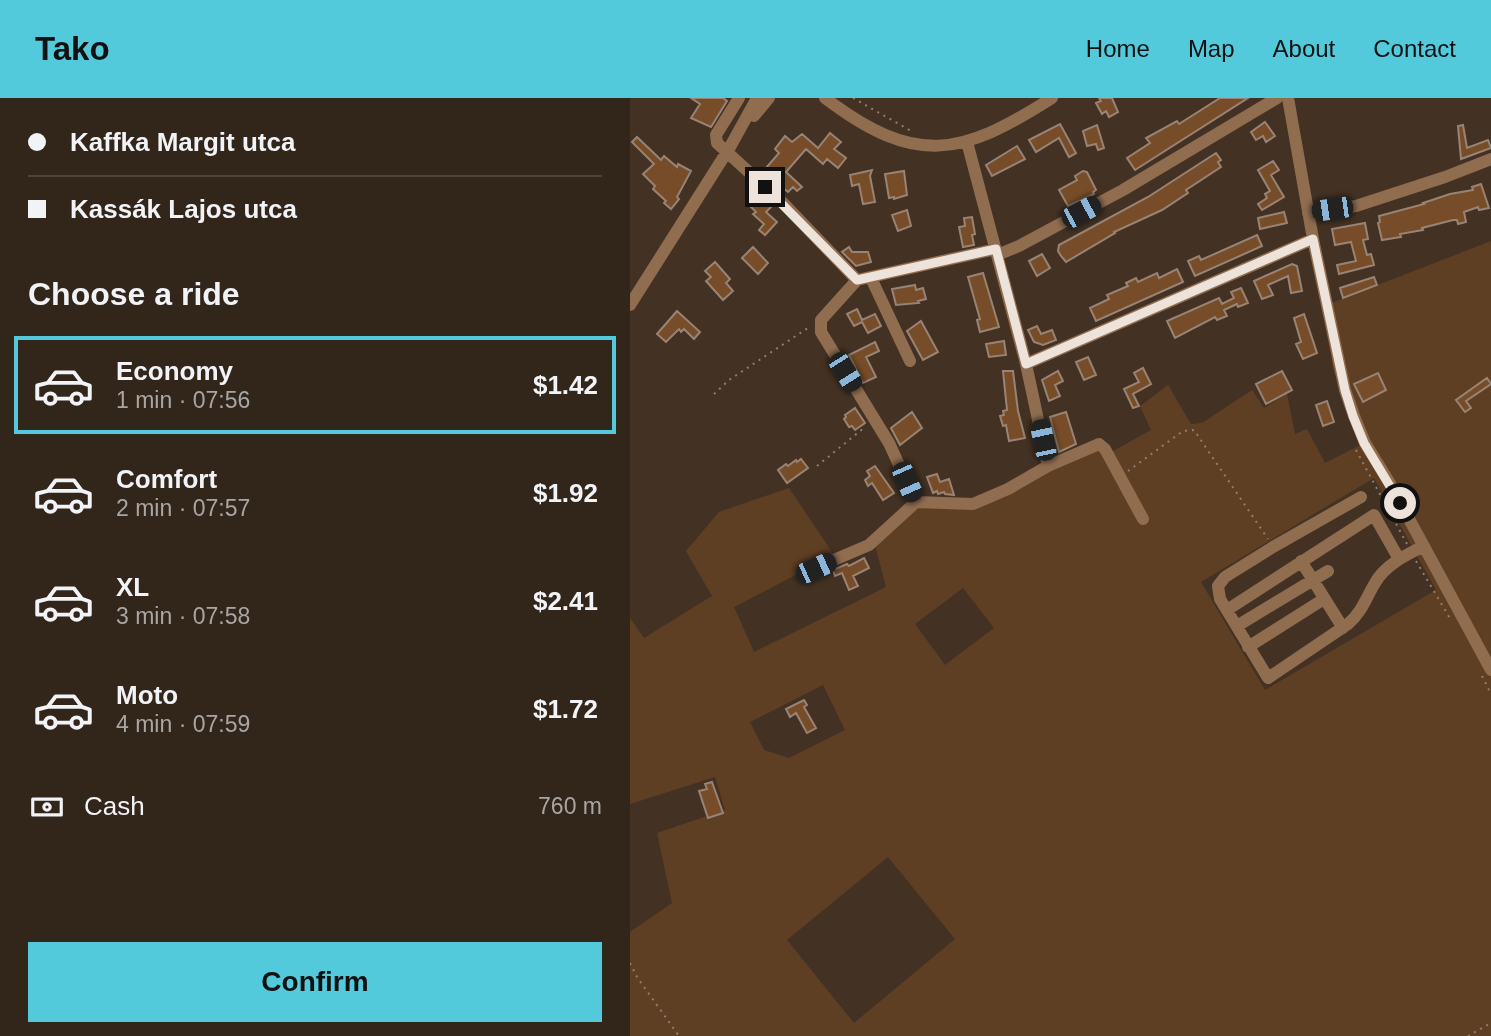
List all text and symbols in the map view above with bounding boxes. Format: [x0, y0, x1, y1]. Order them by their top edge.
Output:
text: Tako [35, 30, 110, 67]
text: Home [1086, 35, 1150, 62]
text: Map [1188, 35, 1235, 62]
text: About [1273, 35, 1335, 62]
text: Contact [1373, 35, 1456, 62]
text: Kaffka Margit utca [70, 127, 295, 157]
route end [749, 171, 781, 203]
car [1058, 193, 1105, 231]
text: Kassák Lajos utca [70, 194, 297, 224]
car [1310, 196, 1355, 222]
text: Choose a ride [28, 276, 240, 312]
car [825, 349, 866, 395]
icon: car [32, 354, 95, 417]
text: Economy [116, 356, 233, 386]
text: $1.42 [533, 370, 598, 400]
text: 1 min · 07:56 [116, 387, 250, 413]
car [1029, 417, 1058, 463]
car [889, 459, 926, 505]
icon: car [32, 462, 95, 525]
text: Comfort [116, 464, 217, 494]
text: $1.92 [533, 478, 598, 508]
route start [1384, 487, 1416, 519]
text: 2 min · 07:57 [116, 495, 250, 521]
car [793, 550, 840, 586]
icon: car [32, 570, 95, 633]
text: XL [116, 572, 149, 602]
text: $2.41 [533, 586, 598, 616]
text: 3 min · 07:58 [116, 603, 250, 629]
icon: car [32, 678, 95, 741]
text: Moto [116, 680, 178, 710]
text: $1.72 [533, 694, 598, 724]
text: 4 min · 07:59 [116, 711, 250, 737]
icon: cash [28, 788, 66, 826]
text: Cash [84, 791, 145, 821]
text: 760 m [538, 793, 602, 819]
button: Confirm [28, 942, 602, 1022]

